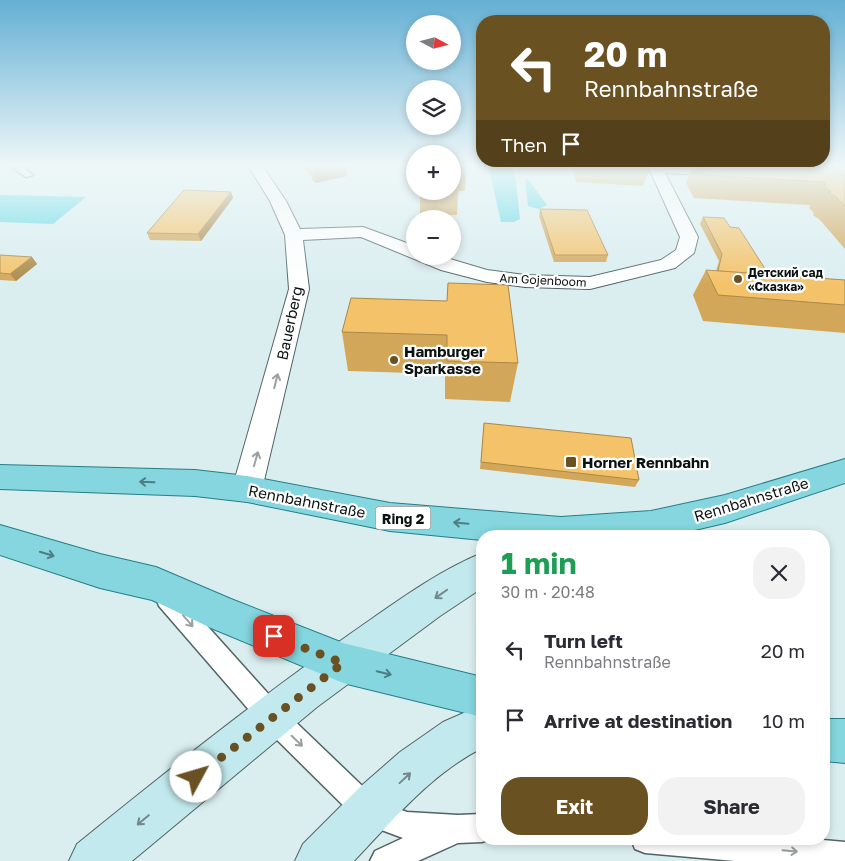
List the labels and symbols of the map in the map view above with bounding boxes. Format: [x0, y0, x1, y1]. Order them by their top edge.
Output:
north arrow [406, 15, 461, 70]
place label: Детский сад «Сказка» [748, 265, 823, 294]
street label: Am Gojenboom [499, 270, 587, 290]
marker: Детский сад «Сказка» [732, 273, 744, 285]
street label: Bauerberg [272, 284, 306, 362]
place label: Hamburger Sparkasse [404, 342, 485, 377]
marker: Hamburger Sparkasse [388, 354, 400, 366]
one-way arrow [272, 374, 281, 390]
one-way arrow [251, 451, 261, 467]
place label: Horner Rennbahn [582, 453, 709, 471]
marker: Horner Rennbahn [564, 455, 578, 469]
street label: Rennbahnstraße [692, 473, 811, 525]
one-way arrow [139, 477, 155, 486]
street label: Rennbahnstraße [247, 481, 367, 521]
road number: Ring 2 [376, 506, 430, 530]
one-way arrow [453, 518, 469, 528]
one-way arrow [38, 550, 54, 560]
one-way arrow [434, 589, 448, 599]
one-way arrow [182, 614, 194, 627]
pin [253, 615, 295, 657]
one-way arrow [376, 669, 392, 678]
one-way arrow [291, 735, 303, 747]
position arrow [169, 750, 221, 802]
one-way arrow [399, 772, 412, 784]
one-way arrow [137, 815, 150, 826]
one-way arrow [782, 847, 798, 856]

